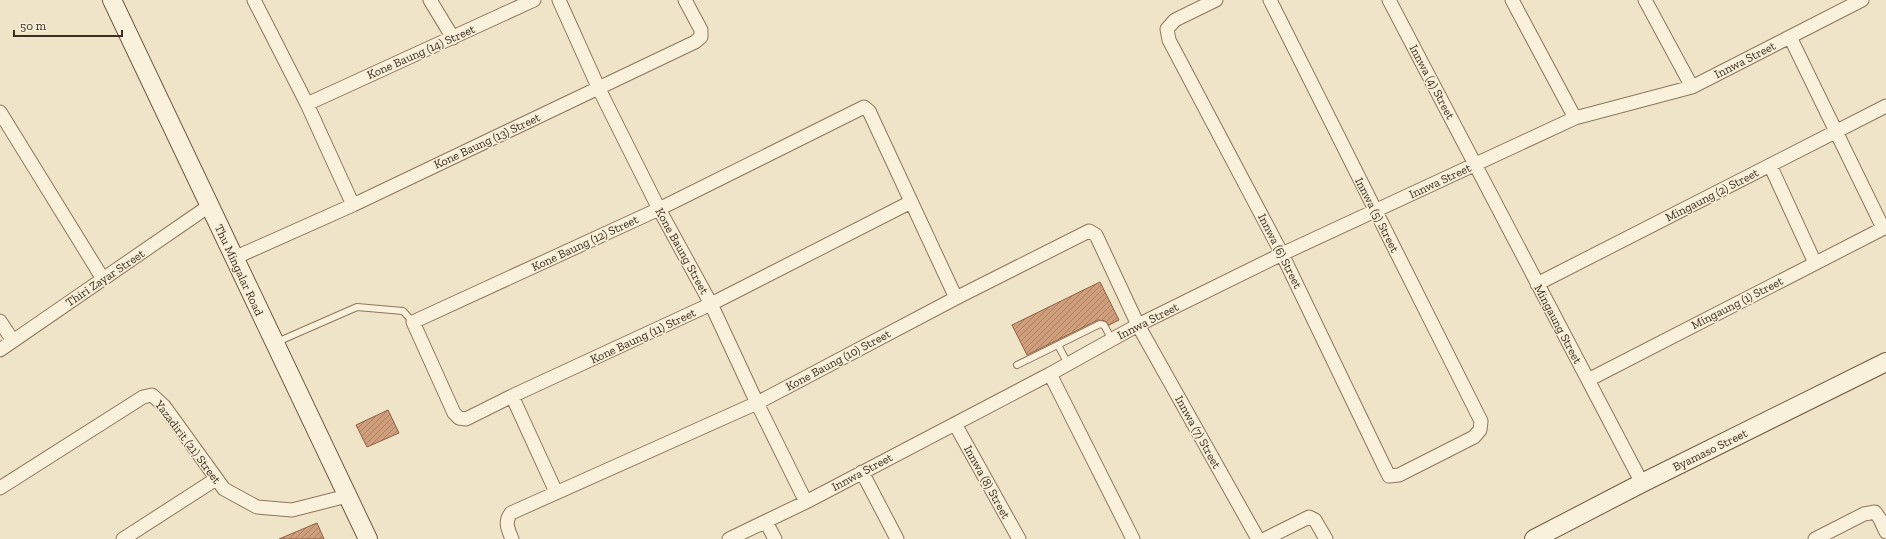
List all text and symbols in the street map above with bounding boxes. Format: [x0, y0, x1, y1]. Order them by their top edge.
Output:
scale bar [14, 12, 122, 38]
text: 50 m [20, 19, 47, 33]
street label: Kone Baung (14) Street [365, 22, 478, 82]
street label: Innwa Street [1712, 38, 1778, 81]
street label: Innwa (4) Street [1407, 42, 1458, 122]
street label: Kone Baung (13) Street [432, 110, 543, 172]
street label: Innwa Street [1407, 160, 1474, 201]
street label: Mingaung (2) Street [1663, 165, 1761, 225]
street label: Innwa (5) Street [1352, 175, 1402, 255]
street label: Kone Baung Street [653, 205, 712, 297]
street label: Innwa (6) Street [1255, 211, 1305, 291]
street label: Kone Baung (12) Street [529, 212, 641, 274]
street label: Thu Mingalar Road [212, 222, 266, 318]
street label: Thiri Zayar Street [63, 246, 148, 310]
street label: Mingaung (1) Street [1689, 274, 1786, 332]
street label: Mingaung Street [1531, 282, 1585, 366]
street label: Innwa Street [1115, 299, 1181, 342]
street label: Kone Baung (11) Street [588, 305, 698, 367]
street label: Kone Baung (10) Street [783, 326, 893, 394]
street label: Innwa (7) Street [1172, 393, 1224, 471]
street label: Yazadirit (21) Street [152, 397, 224, 487]
street label: Byamaso Street [1671, 426, 1750, 474]
street label: Innwa (8) Street [961, 443, 1013, 522]
street label: Innwa Street [829, 450, 895, 494]

